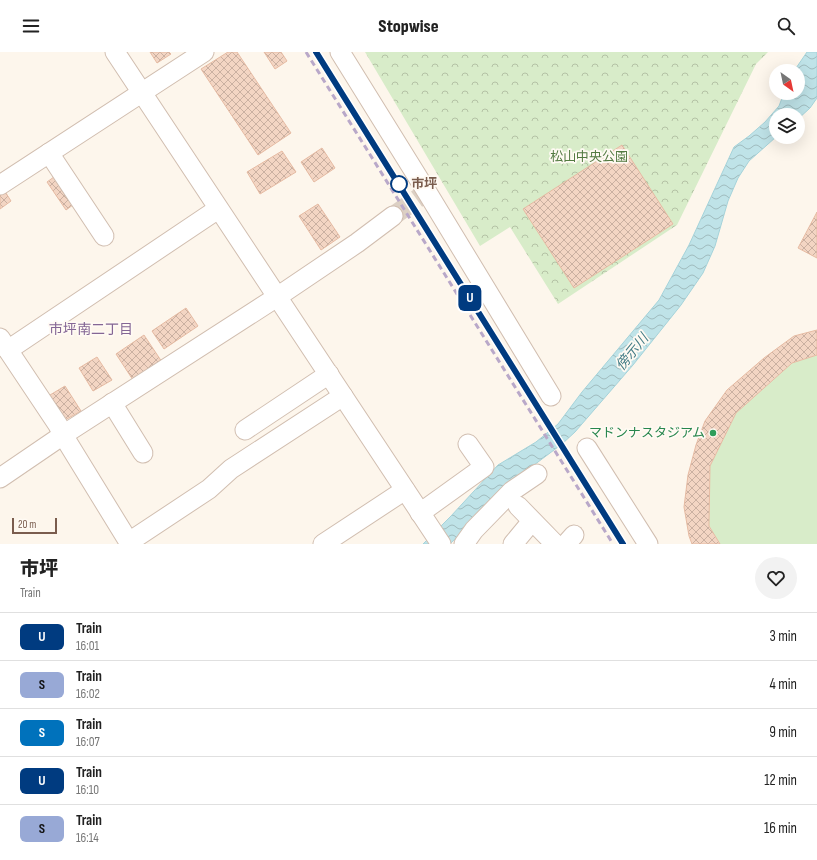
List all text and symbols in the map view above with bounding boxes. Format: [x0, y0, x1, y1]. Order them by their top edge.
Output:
icon: menu [20, 15, 42, 37]
icon: search [775, 15, 797, 37]
text: Stopwise [378, 16, 439, 37]
north arrow [769, 64, 805, 100]
map controls [769, 64, 805, 144]
button: layers [769, 108, 805, 144]
park label: 松山中央公園 [550, 149, 628, 165]
marker: 市坪 [390, 175, 408, 193]
place label: 市坪 [411, 176, 437, 192]
line badge: U [457, 285, 483, 311]
text: U [466, 289, 474, 306]
district label: 市坪南二丁目 [49, 321, 133, 338]
water label: 傍示川 [612, 329, 653, 374]
place label: マドンナスタジアム [589, 425, 705, 441]
marker: マドンナスタジアム [708, 428, 718, 438]
scale bar [12, 516, 57, 535]
text: 20 m [18, 518, 36, 531]
button: heart [755, 557, 797, 599]
text: 市坪 [20, 558, 58, 581]
text: Train [20, 585, 41, 601]
text: Train [76, 619, 102, 638]
text: 3 min [769, 627, 797, 646]
text: U [38, 628, 46, 645]
text: 16:01 [76, 638, 99, 654]
text: Train [76, 667, 102, 686]
text: 4 min [770, 675, 797, 694]
text: S [39, 676, 45, 693]
text: 16:02 [76, 686, 100, 702]
text: Train [76, 715, 102, 734]
text: 9 min [769, 723, 797, 742]
text: S [39, 724, 45, 741]
text: 16:07 [76, 734, 100, 750]
text: Train [76, 763, 102, 782]
text: 12 min [764, 771, 797, 790]
text: U [38, 772, 46, 789]
text: 16:10 [76, 782, 99, 798]
text: Train [76, 811, 102, 830]
text: 16 min [764, 819, 797, 838]
text: S [39, 820, 45, 837]
text: 16:14 [76, 830, 99, 846]

